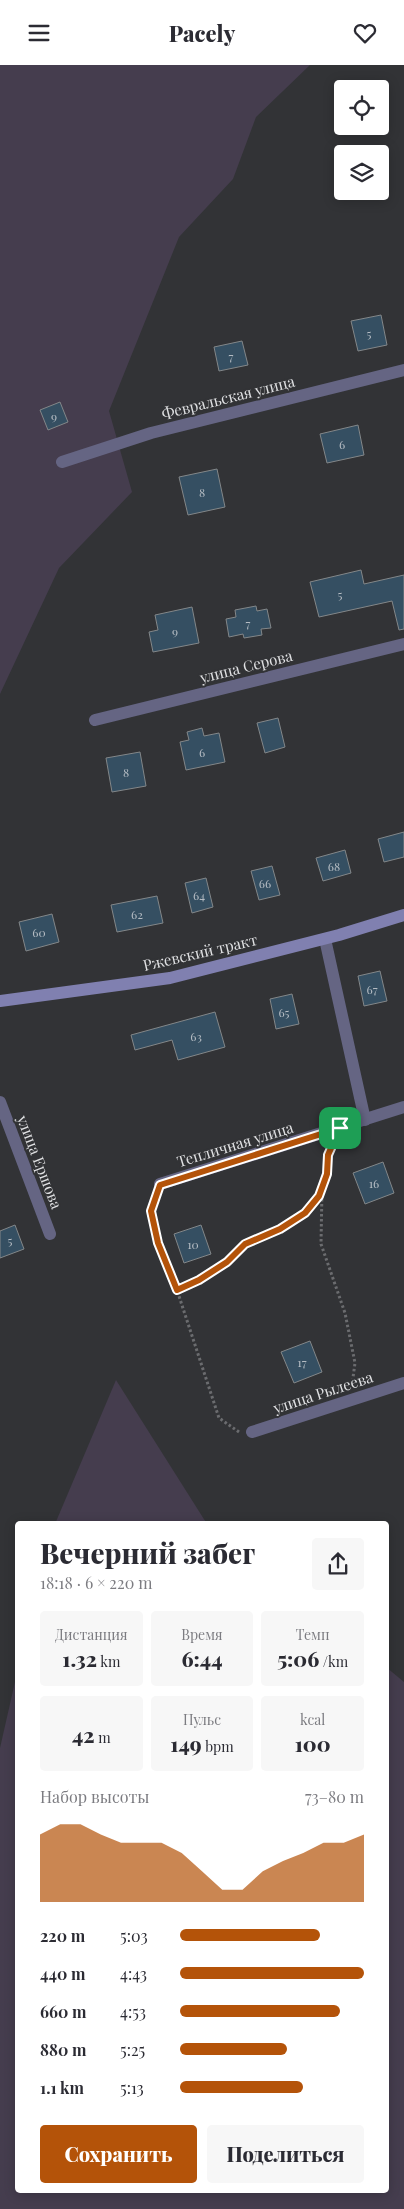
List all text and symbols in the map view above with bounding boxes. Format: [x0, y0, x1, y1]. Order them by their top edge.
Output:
text: Pacely [169, 18, 235, 48]
icon: menu [25, 19, 53, 47]
icon: heart [351, 19, 379, 47]
map controls [334, 80, 389, 200]
button: locate [334, 80, 389, 135]
button: layers [334, 145, 389, 200]
house number: 5 [367, 325, 372, 341]
house number: 7 [229, 348, 234, 364]
street label: Февральская улица [159, 371, 297, 423]
house number: 9 [51, 408, 57, 424]
house number: 6 [339, 436, 345, 452]
house number: 8 [199, 484, 205, 500]
house number: 5 [338, 586, 343, 602]
house number: 7 [246, 615, 251, 631]
house number: 9 [172, 623, 178, 639]
street label: улица Серова [197, 645, 295, 687]
house number: 6 [199, 744, 205, 760]
house number: 8 [123, 764, 129, 780]
house number: 68 [328, 858, 340, 874]
house number: 66 [259, 875, 271, 891]
house number: 64 [193, 887, 205, 903]
house number: 62 [131, 906, 143, 922]
house number: 60 [32, 924, 46, 940]
street label: Ржевский тракт [141, 929, 259, 975]
house number: 67 [366, 981, 378, 997]
house number: 65 [278, 1004, 290, 1020]
house number: 63 [190, 1028, 202, 1044]
pin [319, 1107, 361, 1149]
street label: улица Ершова [13, 1111, 67, 1212]
icon: arrive [326, 1114, 354, 1142]
street label: Тепличная улица [174, 1117, 296, 1171]
house number: 16 [369, 1175, 379, 1191]
house number: 5 [8, 1232, 13, 1248]
house number: 10 [187, 1236, 199, 1252]
house number: 17 [297, 1354, 307, 1370]
street label: улица Рылеева [270, 1366, 376, 1418]
text: Вечерний забег [40, 1534, 255, 1571]
button: share [312, 1538, 364, 1590]
text: 18:18 · 6 × 220 m [40, 1572, 152, 1593]
text: Дистанция [55, 1625, 128, 1644]
text: Время [181, 1625, 223, 1644]
text: Темп [296, 1625, 329, 1644]
text: 1.32 [62, 1644, 97, 1672]
text: 6:44 [181, 1644, 222, 1672]
text: 5:06 [277, 1644, 319, 1672]
text: km [97, 1652, 120, 1671]
text: /km [319, 1652, 348, 1671]
text: Пульс [183, 1710, 221, 1729]
text: kcal [300, 1710, 325, 1729]
text: 42 [72, 1720, 95, 1748]
text: m [95, 1728, 111, 1747]
text: 149 [170, 1729, 202, 1757]
text: 100 [295, 1729, 331, 1757]
text: bpm [202, 1737, 234, 1756]
text: Набор высоты [40, 1786, 149, 1807]
text: 73–80 m [305, 1786, 364, 1807]
text: 220 m [40, 1925, 85, 1946]
text: 5:03 [120, 1925, 148, 1946]
text: 440 m [40, 1963, 85, 1984]
text: 4:43 [120, 1963, 147, 1984]
text: 660 m [40, 2001, 86, 2022]
text: 4:53 [120, 2001, 146, 2022]
text: 880 m [40, 2039, 86, 2060]
text: 5:25 [120, 2039, 145, 2060]
text: 1.1 km [40, 2077, 84, 2098]
text: 5:13 [120, 2077, 144, 2098]
button: Сохранить [40, 2125, 197, 2183]
button: Поделиться [207, 2125, 364, 2183]

